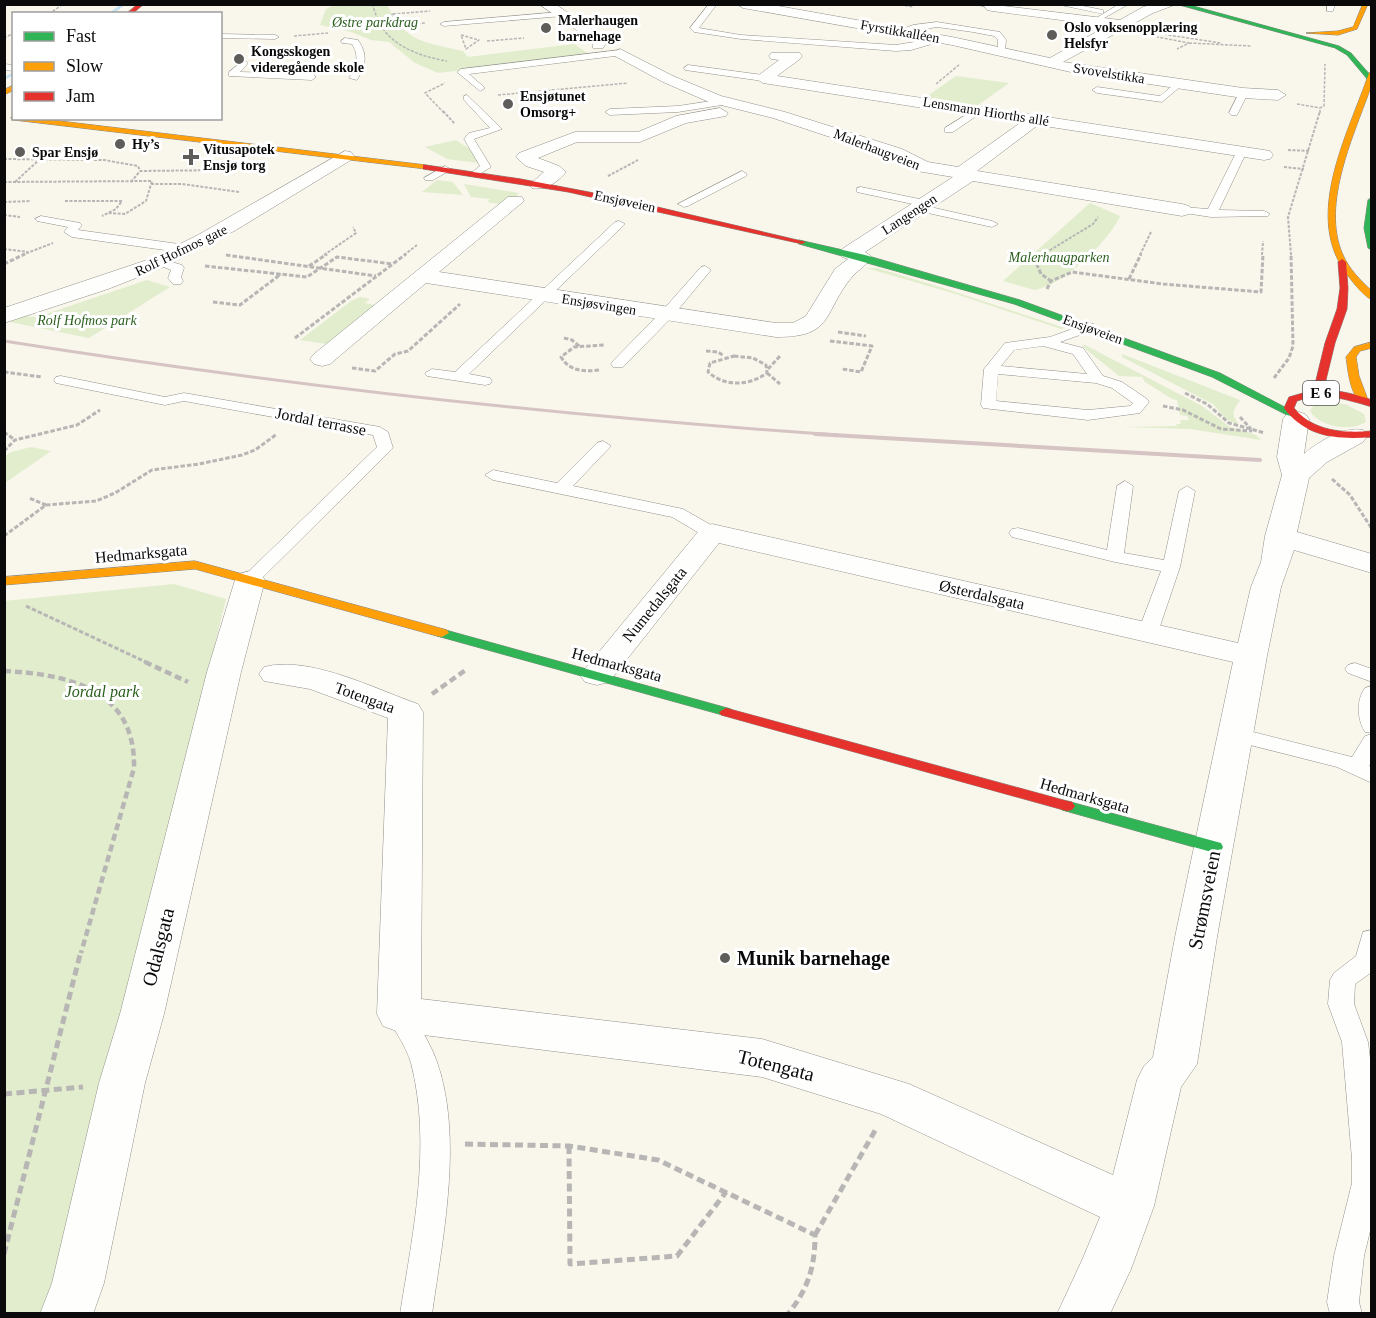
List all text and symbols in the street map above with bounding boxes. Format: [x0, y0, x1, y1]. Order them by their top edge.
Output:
legend [12, 12, 222, 120]
place label: Malerhaugen barnehage [558, 13, 638, 44]
park label: Østre parkdrag [331, 15, 418, 30]
street label: Fyrstikkalléen [859, 17, 941, 46]
place label: Oslo voksenopplæring Helsfyr [1064, 20, 1197, 51]
marker: Malerhaugen barnehage [539, 21, 553, 35]
text: Fast [66, 26, 96, 46]
marker: Oslo voksenopplæring Helsfyr [1045, 28, 1059, 42]
place label: Kongsskogen videregående skole [251, 44, 364, 75]
marker: Kongsskogen videregående skole [232, 52, 246, 66]
text: Slow [66, 56, 103, 76]
street label: Svovelstikka [1072, 60, 1147, 87]
text: Jam [66, 86, 95, 106]
place label: Ensjøtunet Omsorg+ [520, 89, 586, 120]
street label: Lensmann Hiorths allé [922, 94, 1050, 129]
marker: Ensjøtunet Omsorg+ [501, 97, 515, 111]
street label: Malerhaugveien [832, 126, 922, 173]
marker: Hy’s [113, 137, 127, 151]
place label: Hy’s [132, 137, 160, 152]
place label: Vitusapotek Ensjø torg [203, 142, 275, 173]
marker: Spar Ensjø [13, 145, 27, 159]
place label: Spar Ensjø [32, 145, 98, 160]
marker: Vitusapotek Ensjø torg [184, 150, 198, 164]
street label: Ensjøveien [593, 188, 657, 215]
street label: Langengen [879, 191, 939, 238]
street label: Rolf Hofmos gate [133, 222, 230, 279]
park label: Malerhaugparken [1008, 250, 1109, 265]
street label: Ensjøsvingen [560, 291, 637, 318]
street label: Ensjøveien [1061, 312, 1125, 347]
park label: Rolf Hofmos park [36, 313, 138, 328]
road number: E 6 [1303, 381, 1339, 405]
street label: Jordal terrasse [274, 404, 368, 439]
street label: Hedmarksgata [94, 541, 188, 567]
street label: Numedalsgata [619, 563, 691, 646]
street label: Østerdalsgata [937, 576, 1026, 614]
street label: Hedmarksgata [570, 644, 664, 686]
street label: Totengata [332, 679, 397, 717]
park label: Jordal park [65, 683, 140, 701]
street label: Hedmarksgata [1038, 775, 1132, 817]
street label: Strømsveien [1184, 849, 1224, 951]
street label: Odalsgata [138, 905, 179, 989]
place label: Munik barnehage [737, 947, 890, 970]
marker: Munik barnehage [718, 951, 732, 965]
street label: Totengata [735, 1045, 817, 1086]

